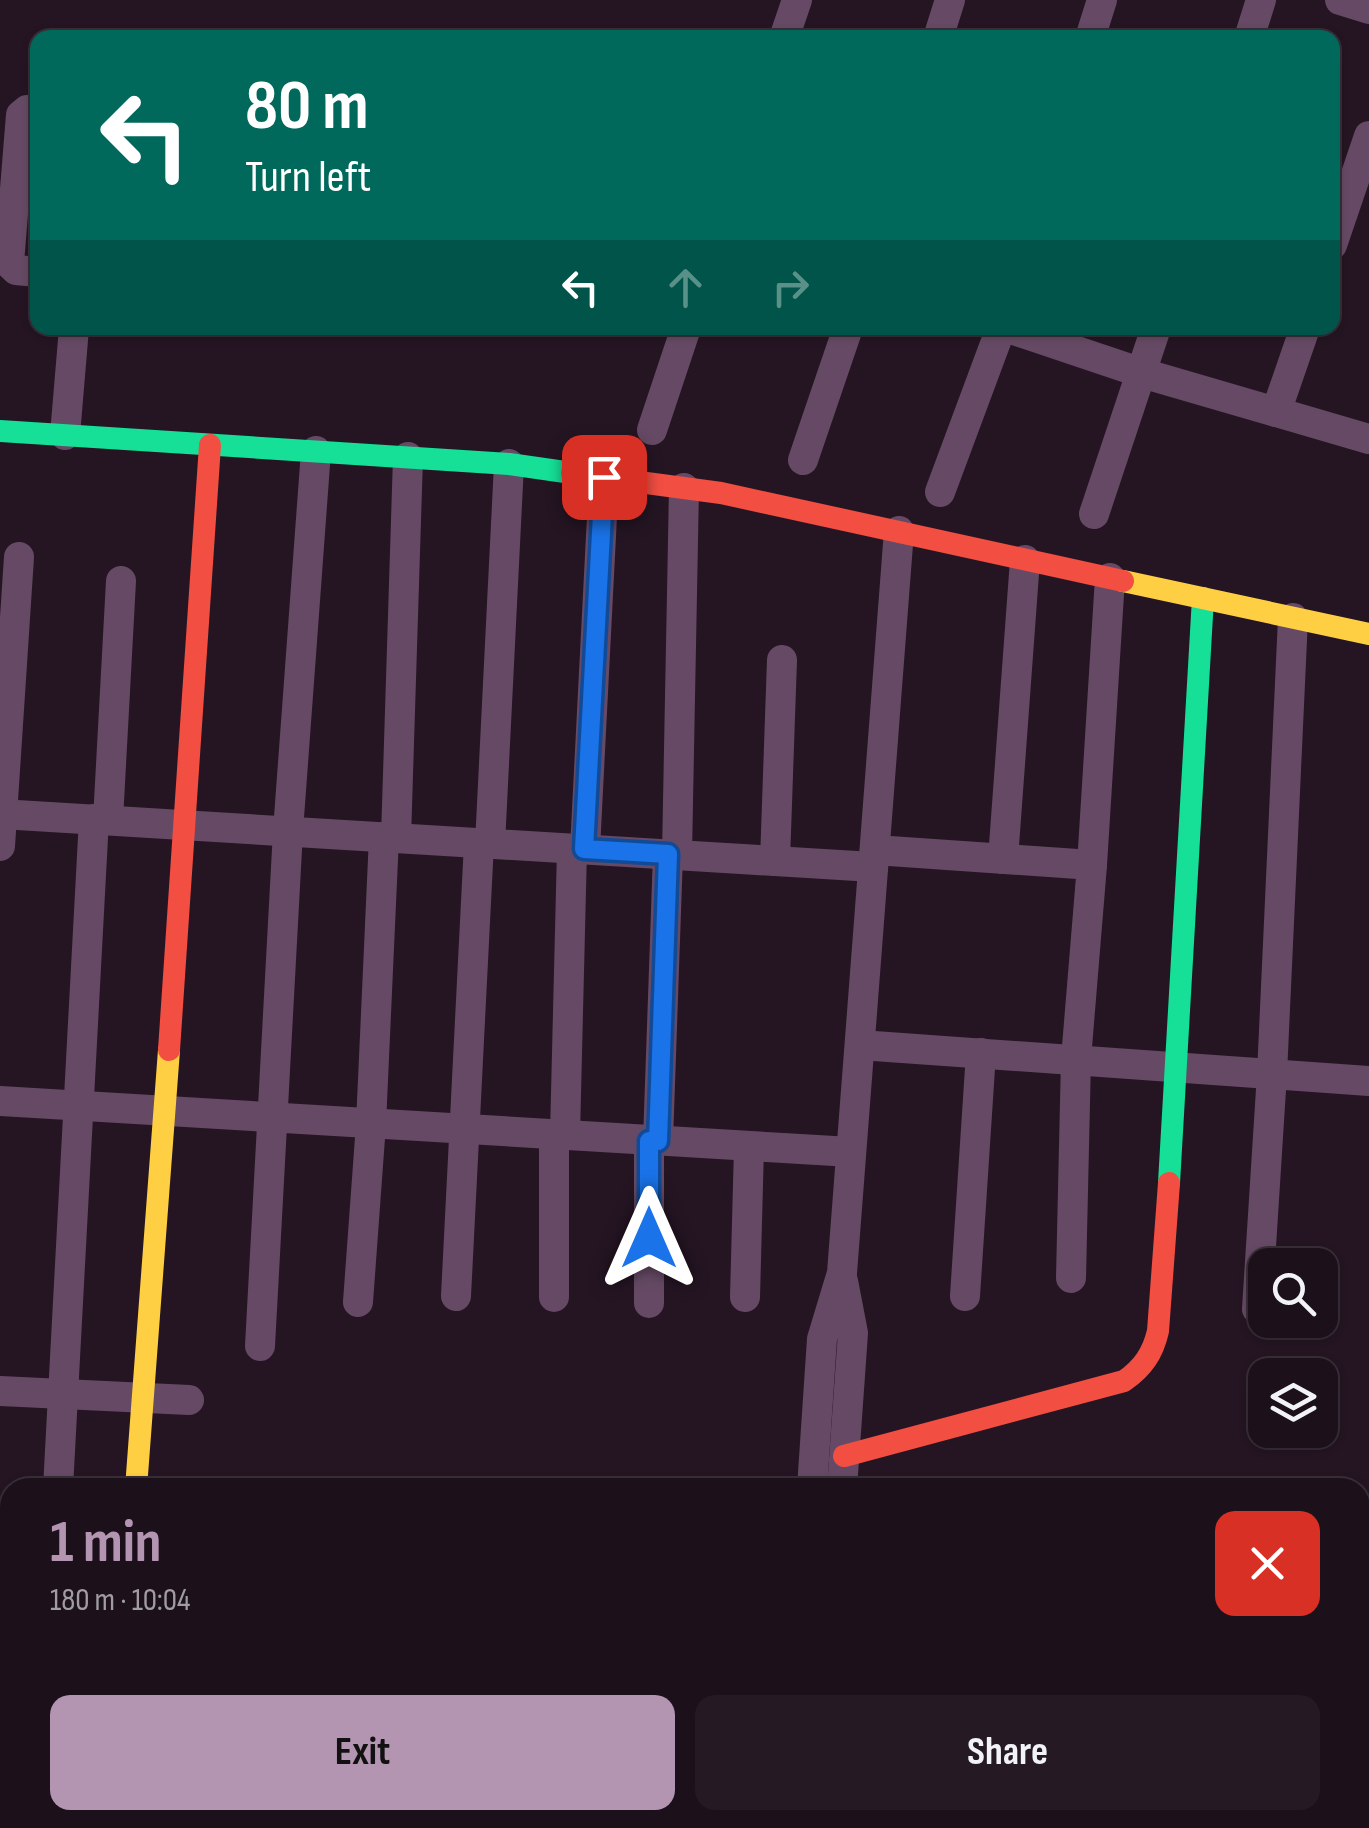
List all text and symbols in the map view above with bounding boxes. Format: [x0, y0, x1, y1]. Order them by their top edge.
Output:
text: 80 m [245, 65, 369, 149]
icon: left [80, 70, 210, 200]
text: Turn left [245, 150, 371, 205]
icon: left [553, 260, 608, 315]
icon: ahead [658, 260, 713, 315]
icon: right [763, 260, 818, 315]
pin [562, 435, 647, 520]
icon: arrive [577, 450, 632, 505]
position arrow [597, 1186, 701, 1290]
map controls [1248, 1248, 1338, 1448]
button: search [1248, 1248, 1338, 1338]
button: layers [1248, 1358, 1338, 1448]
text: 1 min [50, 1507, 162, 1579]
button: close [1215, 1511, 1320, 1616]
text: 180 m · 10:04 [50, 1581, 190, 1620]
button: Exit [50, 1695, 675, 1810]
button: Share [695, 1695, 1320, 1810]

